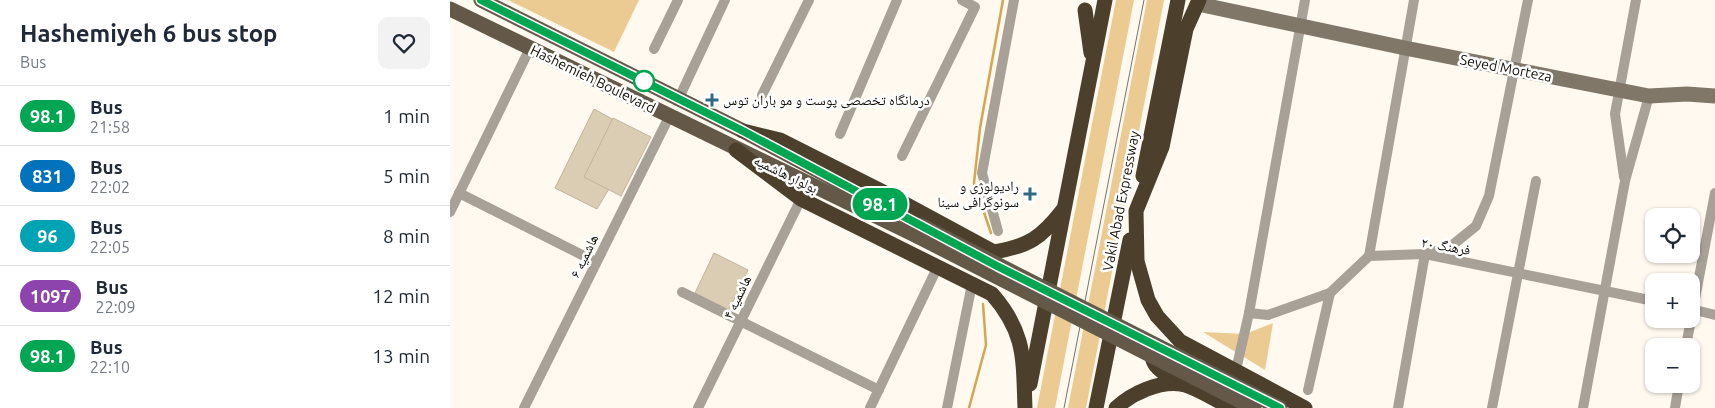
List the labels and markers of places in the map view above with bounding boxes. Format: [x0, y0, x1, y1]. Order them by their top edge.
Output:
unlabelled marker [633, 70, 655, 92]
place label: درمانگاه تخصصی پوست و مو باران توس [723, 92, 930, 109]
marker: درمانگاه تخصصی پوست و مو باران توس [705, 93, 719, 107]
place label: رادیولوژی و سونوگرافی سینا [937, 178, 1019, 211]
marker: رادیولوژی و سونوگرافی سینا [1023, 187, 1037, 201]

